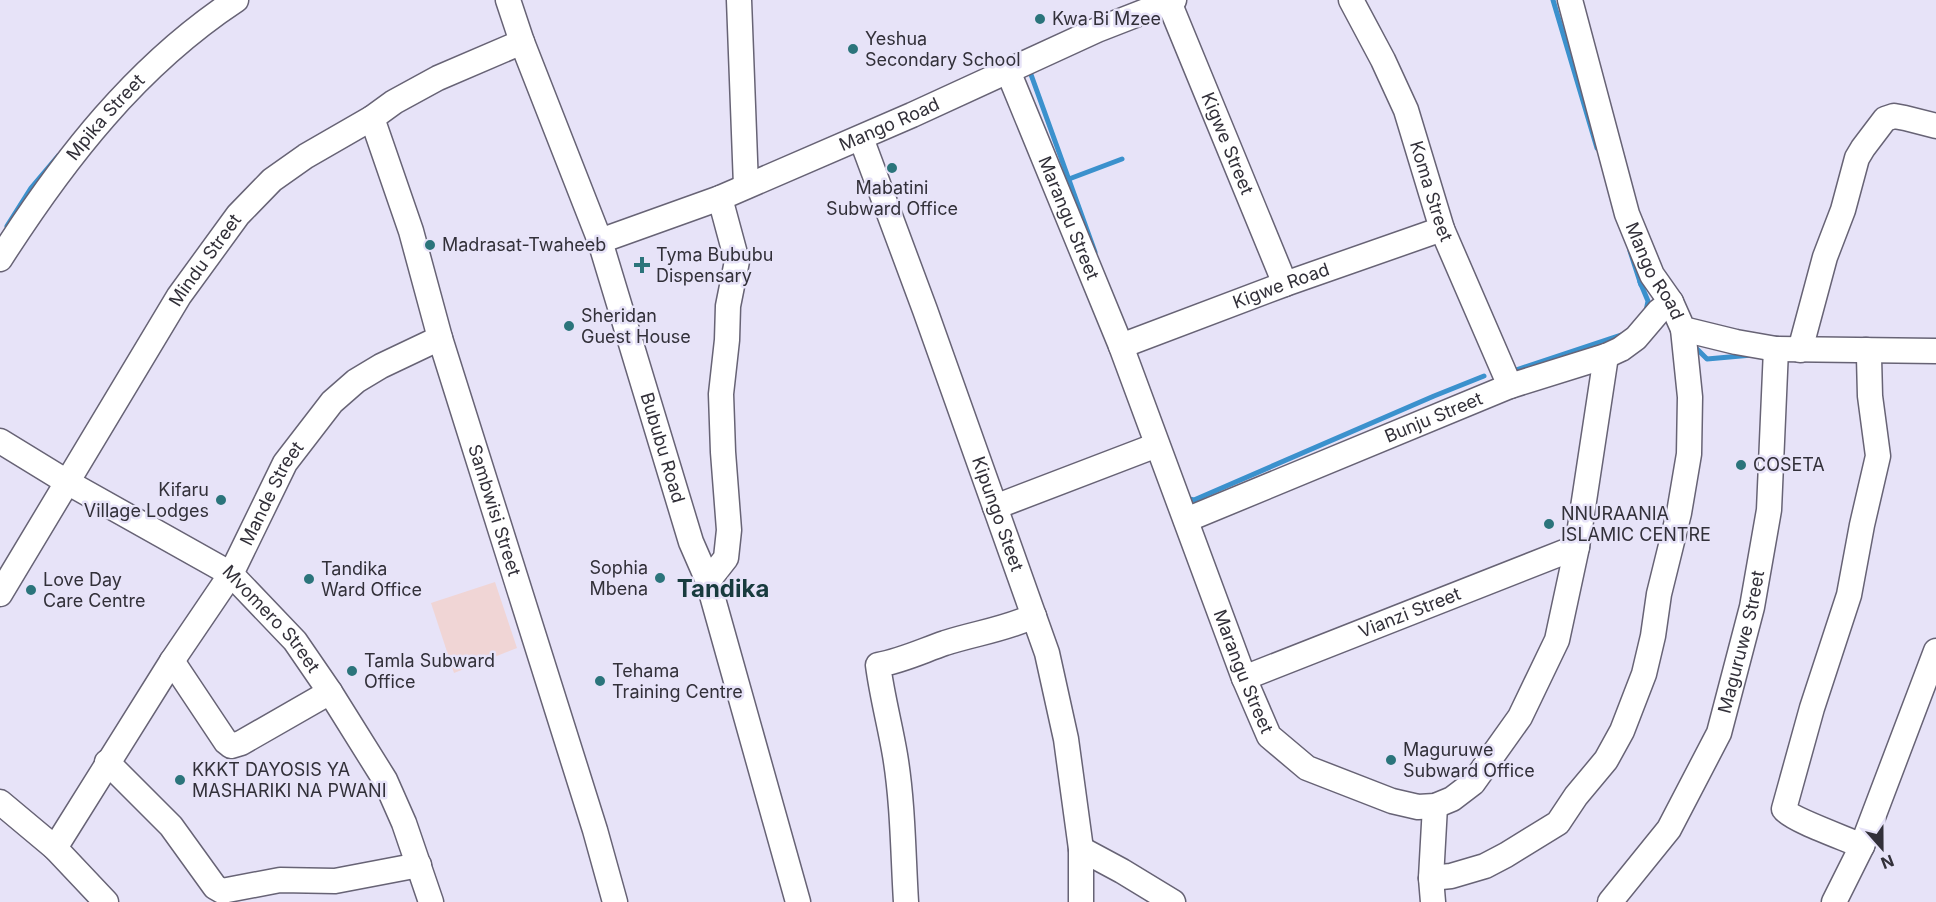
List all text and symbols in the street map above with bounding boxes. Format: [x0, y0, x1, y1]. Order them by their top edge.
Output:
place label: Kwa Bi Mzee [1052, 8, 1161, 29]
marker: Kwa Bi Mzee [1033, 12, 1047, 26]
place label: Yeshua Secondary School [865, 28, 1021, 70]
marker: Yeshua Secondary School [846, 42, 860, 56]
street label: Mpika Street [62, 69, 149, 164]
street label: Kigwe Street [1197, 89, 1258, 198]
street label: Mango Road [836, 93, 943, 155]
street label: Koma Street [1406, 138, 1457, 245]
street label: Marangu Street [1034, 153, 1104, 283]
marker: Mabatini Subward Office [885, 161, 899, 175]
place label: Mabatini Subward Office [826, 177, 958, 219]
street label: Mindu Street [164, 210, 245, 310]
street label: Mango Road [1621, 219, 1688, 323]
place label: Madrasat-Twaheeb [442, 234, 606, 255]
marker: Madrasat-Twaheeb [423, 238, 437, 252]
place label: Tyma Bububu Dispensary [656, 244, 773, 286]
marker: Tyma Bububu Dispensary [633, 256, 651, 274]
street label: Kigwe Road [1230, 258, 1332, 313]
place label: Sheridan Guest House [581, 305, 691, 347]
marker: Sheridan Guest House [562, 319, 576, 333]
street label: Bunju Street [1381, 387, 1486, 447]
street label: Bububu Road [636, 390, 690, 505]
street label: Mande Street [236, 437, 308, 549]
street label: Sambwisi Street [464, 442, 525, 579]
street label: Kipungo Steet [968, 454, 1028, 574]
place label: COSETA [1753, 454, 1825, 475]
marker: COSETA [1734, 458, 1748, 472]
place label: Kifaru Village Lodges [84, 479, 209, 521]
marker: Kifaru Village Lodges [214, 493, 228, 507]
place label: NNURAANIA ISLAMIC CENTRE [1561, 503, 1711, 545]
marker: NNURAANIA ISLAMIC CENTRE [1542, 517, 1556, 531]
place label: Sophia Mbena [589, 557, 648, 599]
place label: Tandika Ward Office [321, 558, 422, 600]
street label: Mvomero Street [218, 561, 324, 676]
place label: Love Day Care Centre [43, 569, 145, 611]
street label: Maguruwe Street [1714, 569, 1768, 715]
marker: Sophia Mbena [653, 571, 667, 585]
marker: Tandika Ward Office [302, 572, 316, 586]
district label: Tandika [677, 574, 769, 603]
marker: Love Day Care Centre [24, 583, 38, 597]
street label: Vianzi Street [1355, 583, 1464, 642]
street label: Marangu Street [1210, 607, 1278, 737]
place label: Tamla Subward Office [364, 650, 495, 692]
place label: Tehama Training Centre [612, 660, 743, 702]
marker: Tamla Subward Office [345, 664, 359, 678]
marker: Tehama Training Centre [593, 674, 607, 688]
place label: Maguruwe Subward Office [1403, 739, 1535, 781]
marker: Maguruwe Subward Office [1384, 753, 1398, 767]
place label: KKKT DAYOSIS YA MASHARIKI NA PWANI [192, 759, 387, 801]
marker: KKKT DAYOSIS YA MASHARIKI NA PWANI [173, 773, 187, 787]
north arrow [1852, 818, 1912, 878]
text: N [1878, 850, 1897, 874]

